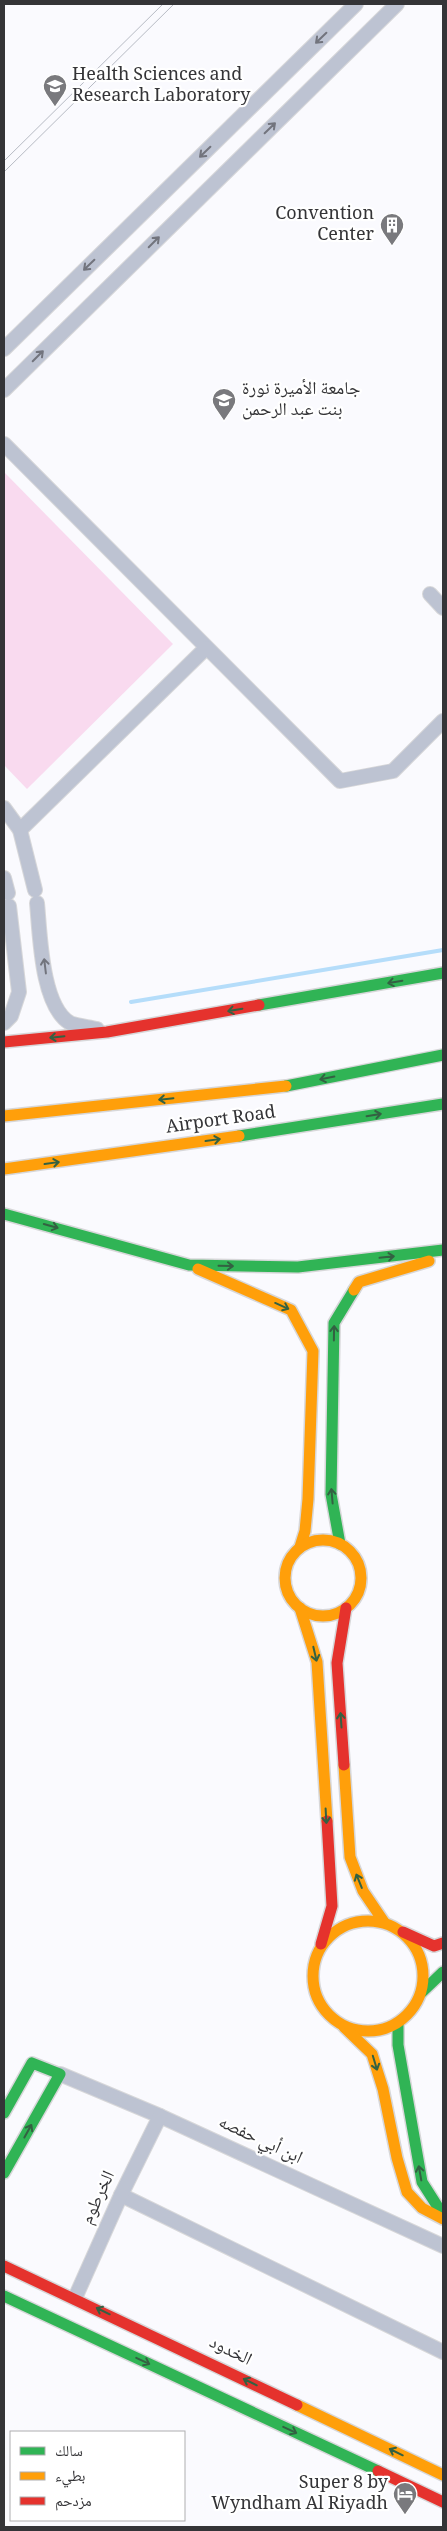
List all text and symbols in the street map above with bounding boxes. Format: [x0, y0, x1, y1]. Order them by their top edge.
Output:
one-way arrow [315, 32, 328, 44]
place label: Health Sciences and Research Laboratory [72, 61, 251, 112]
school or university icon: Health Sciences and Research Laboratory [42, 73, 68, 107]
one-way arrow [264, 122, 276, 134]
one-way arrow [200, 145, 212, 157]
place label: Convention Center [275, 200, 375, 251]
building icon: Convention Center [379, 212, 405, 246]
one-way arrow [148, 236, 160, 248]
one-way arrow [83, 259, 95, 271]
one-way arrow [32, 350, 45, 362]
place label: جامعة الأميرة نورة بنت عبد الرحمن [242, 375, 360, 426]
school or university icon: جامعة الأميرة نورة بنت عبد الرحمن [211, 387, 237, 421]
one-way arrow [40, 959, 50, 975]
one-way arrow [388, 977, 404, 987]
one-way arrow [228, 1005, 244, 1015]
one-way arrow [50, 1032, 66, 1042]
one-way arrow [319, 1074, 335, 1083]
one-way arrow [158, 1095, 174, 1104]
street label: Airport Road [164, 1098, 278, 1144]
one-way arrow [365, 1110, 381, 1120]
one-way arrow [205, 1135, 221, 1145]
one-way arrow [44, 1157, 60, 1167]
one-way arrow [43, 1222, 59, 1231]
one-way arrow [379, 1252, 395, 1262]
one-way arrow [217, 1261, 233, 1270]
one-way arrow [274, 1301, 289, 1311]
one-way arrow [329, 1326, 339, 1342]
one-way arrow [327, 1488, 336, 1504]
one-way arrow [311, 1646, 320, 1662]
one-way arrow [336, 1713, 345, 1729]
one-way arrow [322, 1808, 331, 1824]
one-way arrow [354, 1874, 364, 1889]
one-way arrow [370, 2055, 380, 2071]
street label: ابن أبي حفصه [213, 2108, 307, 2174]
one-way arrow [23, 2124, 33, 2138]
one-way arrow [415, 2165, 425, 2181]
street label: الخرطوم [73, 2166, 125, 2230]
one-way arrow [96, 2306, 111, 2316]
street label: الخدود [203, 2329, 257, 2375]
one-way arrow [135, 2357, 150, 2367]
one-way arrow [242, 2377, 257, 2387]
one-way arrow [282, 2426, 297, 2436]
legend [10, 2431, 185, 2521]
text: سالك [55, 2440, 83, 2466]
one-way arrow [389, 2447, 404, 2457]
text: بطيء [55, 2465, 85, 2491]
place label: Super 8 by Wyndham Al Riyadh [211, 2469, 389, 2520]
hotel icon: Super 8 by Wyndham Al Riyadh [392, 2481, 418, 2515]
text: مزدحم [55, 2490, 92, 2516]

